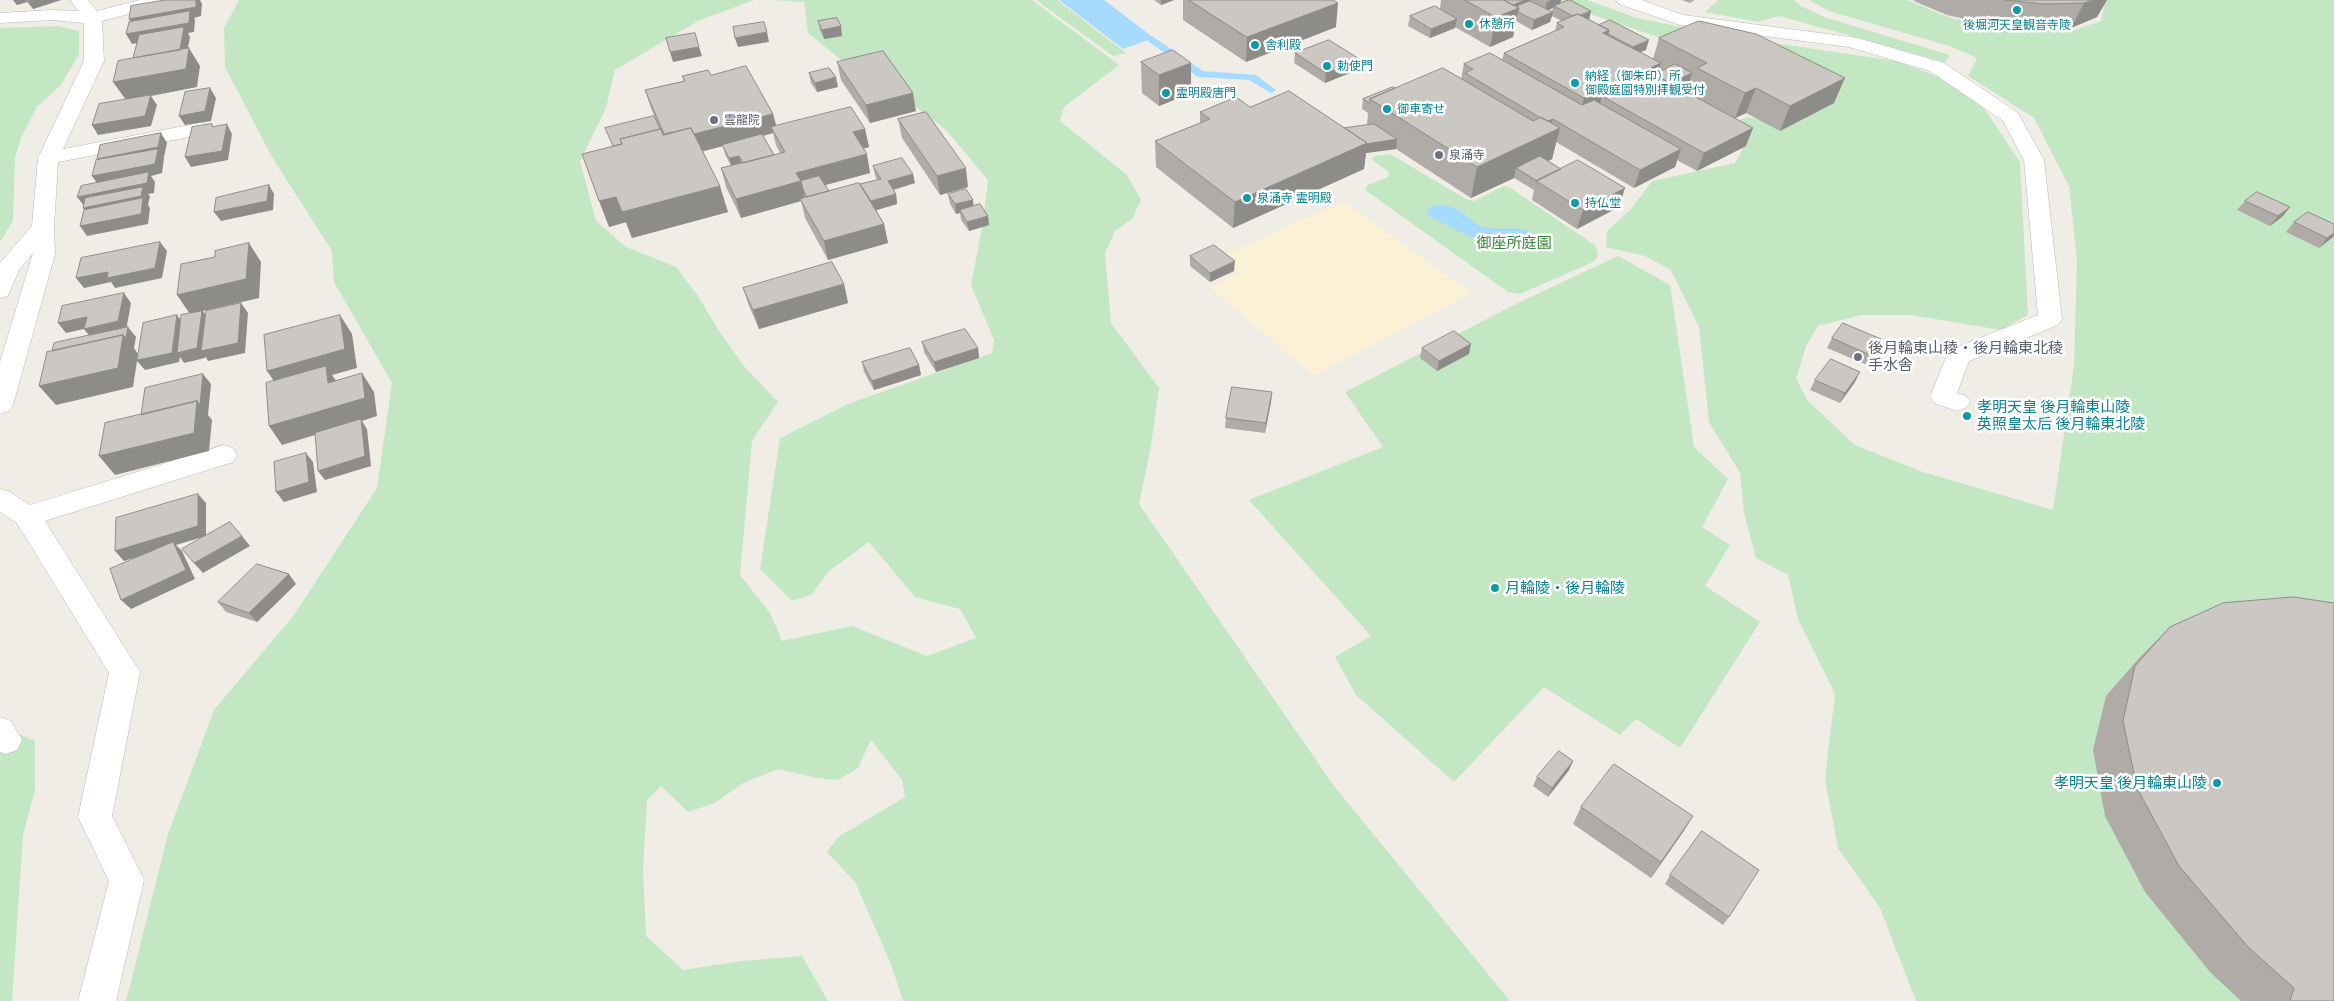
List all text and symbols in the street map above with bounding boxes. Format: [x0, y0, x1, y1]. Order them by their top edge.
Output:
marker: 後堀河天皇観音寺陵 [2011, 4, 2023, 16]
place label: 休憩所 [1479, 17, 1515, 31]
marker: 休憩所 [1463, 18, 1475, 30]
place label: 後堀河天皇観音寺陵 [1963, 18, 2071, 32]
place label: 舎利殿 [1265, 38, 1301, 52]
marker: 舎利殿 [1249, 39, 1261, 51]
place label: 勅使門 [1337, 59, 1373, 73]
marker: 勅使門 [1321, 60, 1333, 72]
place label: 納経（御朱印）所 御殿庭園特別拝観受付 [1585, 69, 1705, 97]
marker: 納経（御朱印）所 御殿庭園特別拝観受付 [1569, 77, 1581, 89]
place label: 霊明殿唐門 [1176, 86, 1236, 100]
marker: 霊明殿唐門 [1160, 87, 1172, 99]
place label: 御車寄せ [1397, 102, 1445, 116]
marker: 御車寄せ [1381, 103, 1393, 115]
place label: 雲龍院 [724, 113, 760, 127]
marker: 雲龍院 [708, 114, 720, 126]
place label: 泉涌寺 [1449, 148, 1485, 162]
marker: 泉涌寺 [1433, 149, 1445, 161]
place label: 泉涌寺 霊明殿 [1257, 191, 1332, 205]
marker: 泉涌寺 霊明殿 [1241, 192, 1253, 204]
place label: 持仏堂 [1585, 196, 1621, 210]
marker: 持仏堂 [1569, 197, 1581, 209]
park label: 御座所庭園 [1477, 234, 1551, 252]
place label: 後月輪東山稜・後月輪東北稜 手水舎 [1868, 339, 2063, 374]
marker: 後月輪東山稜・後月輪東北稜 手水舎 [1852, 351, 1864, 363]
place label: 孝明天皇 後月輪東山陵 英照皇太后 後月輪東北陵 [1977, 398, 2145, 433]
marker: 孝明天皇 後月輪東山陵 英照皇太后 後月輪東北陵 [1961, 410, 1973, 422]
place label: 月輪陵・後月輪陵 [1505, 579, 1625, 597]
marker: 月輪陵・後月輪陵 [1489, 582, 1501, 594]
place label: 孝明天皇 後月輪東山陵 [2054, 774, 2207, 792]
marker: 孝明天皇 後月輪東山陵 [2211, 777, 2223, 789]

